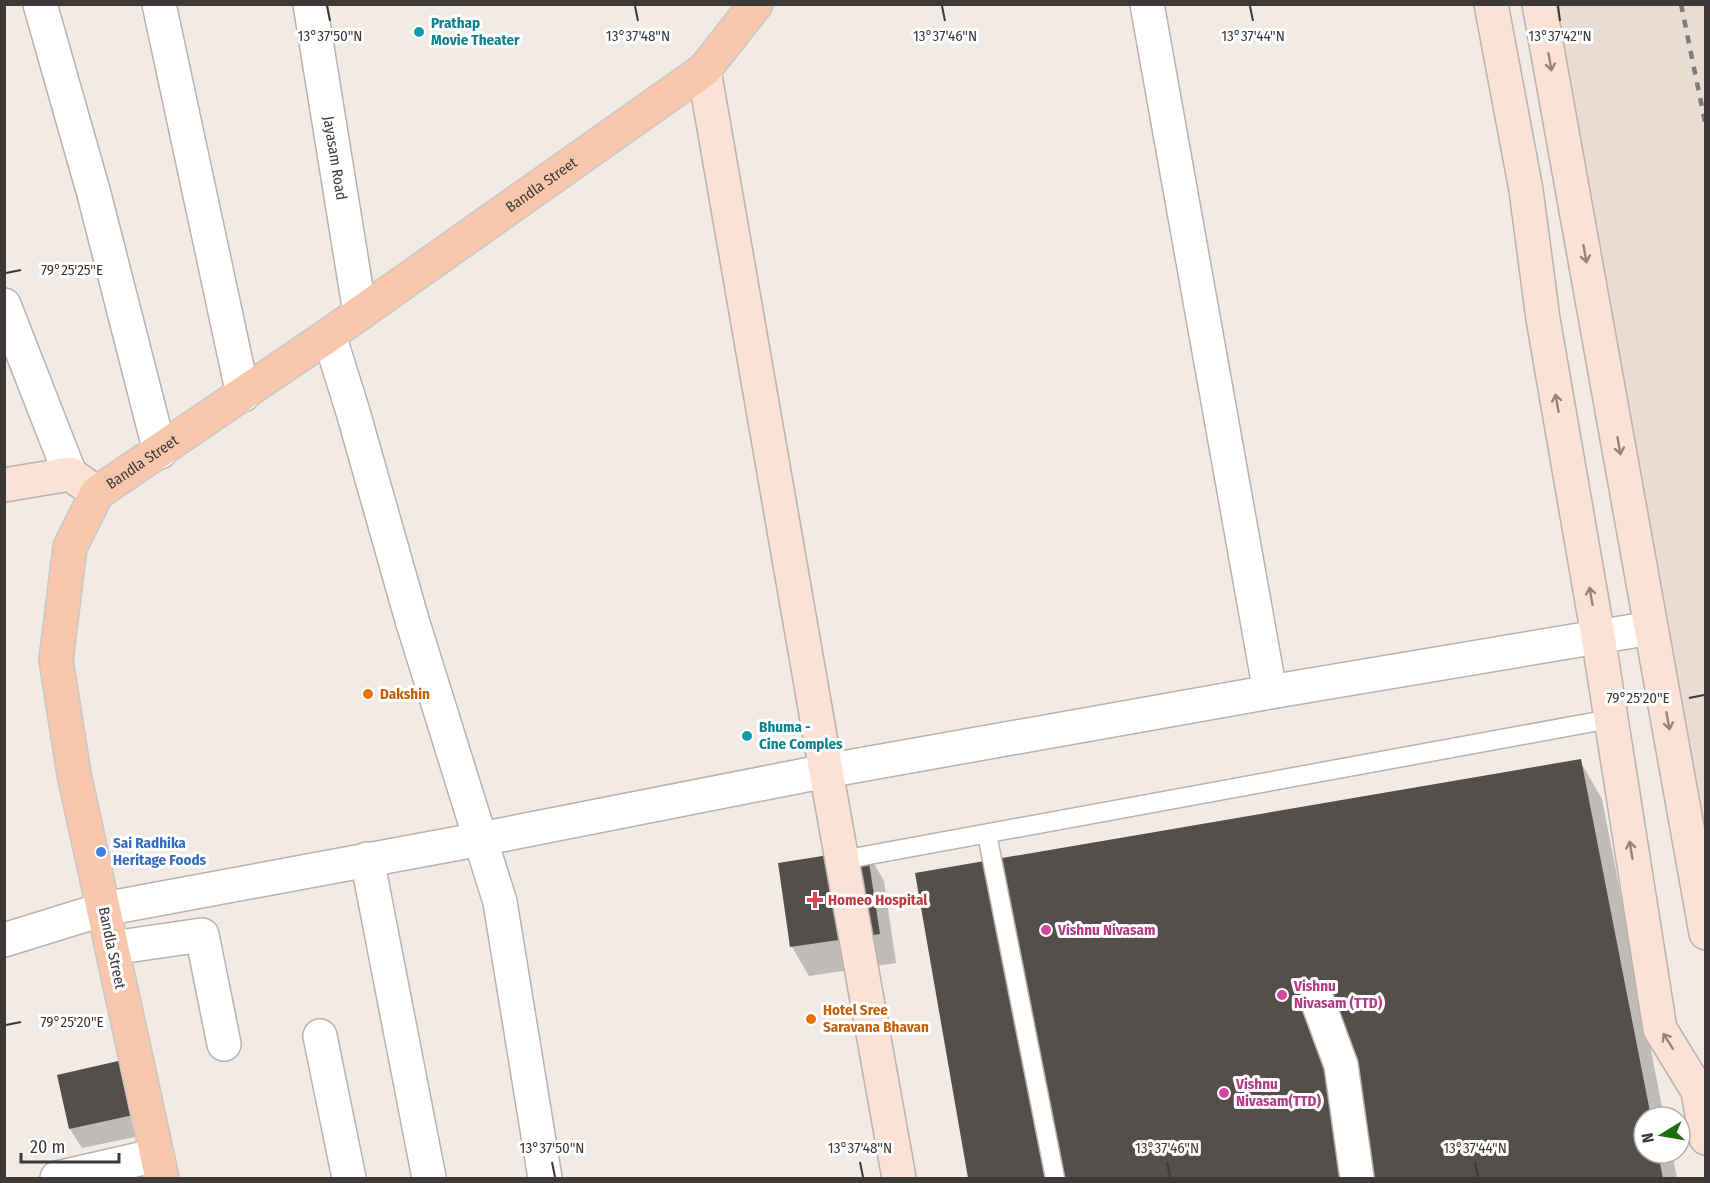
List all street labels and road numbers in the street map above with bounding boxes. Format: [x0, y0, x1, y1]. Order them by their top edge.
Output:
street label: Jayasam Road [319, 115, 351, 201]
street label: Bandla Street [502, 153, 581, 216]
street label: Bandla Street [103, 431, 182, 493]
street label: Bandla Street [95, 905, 129, 991]

